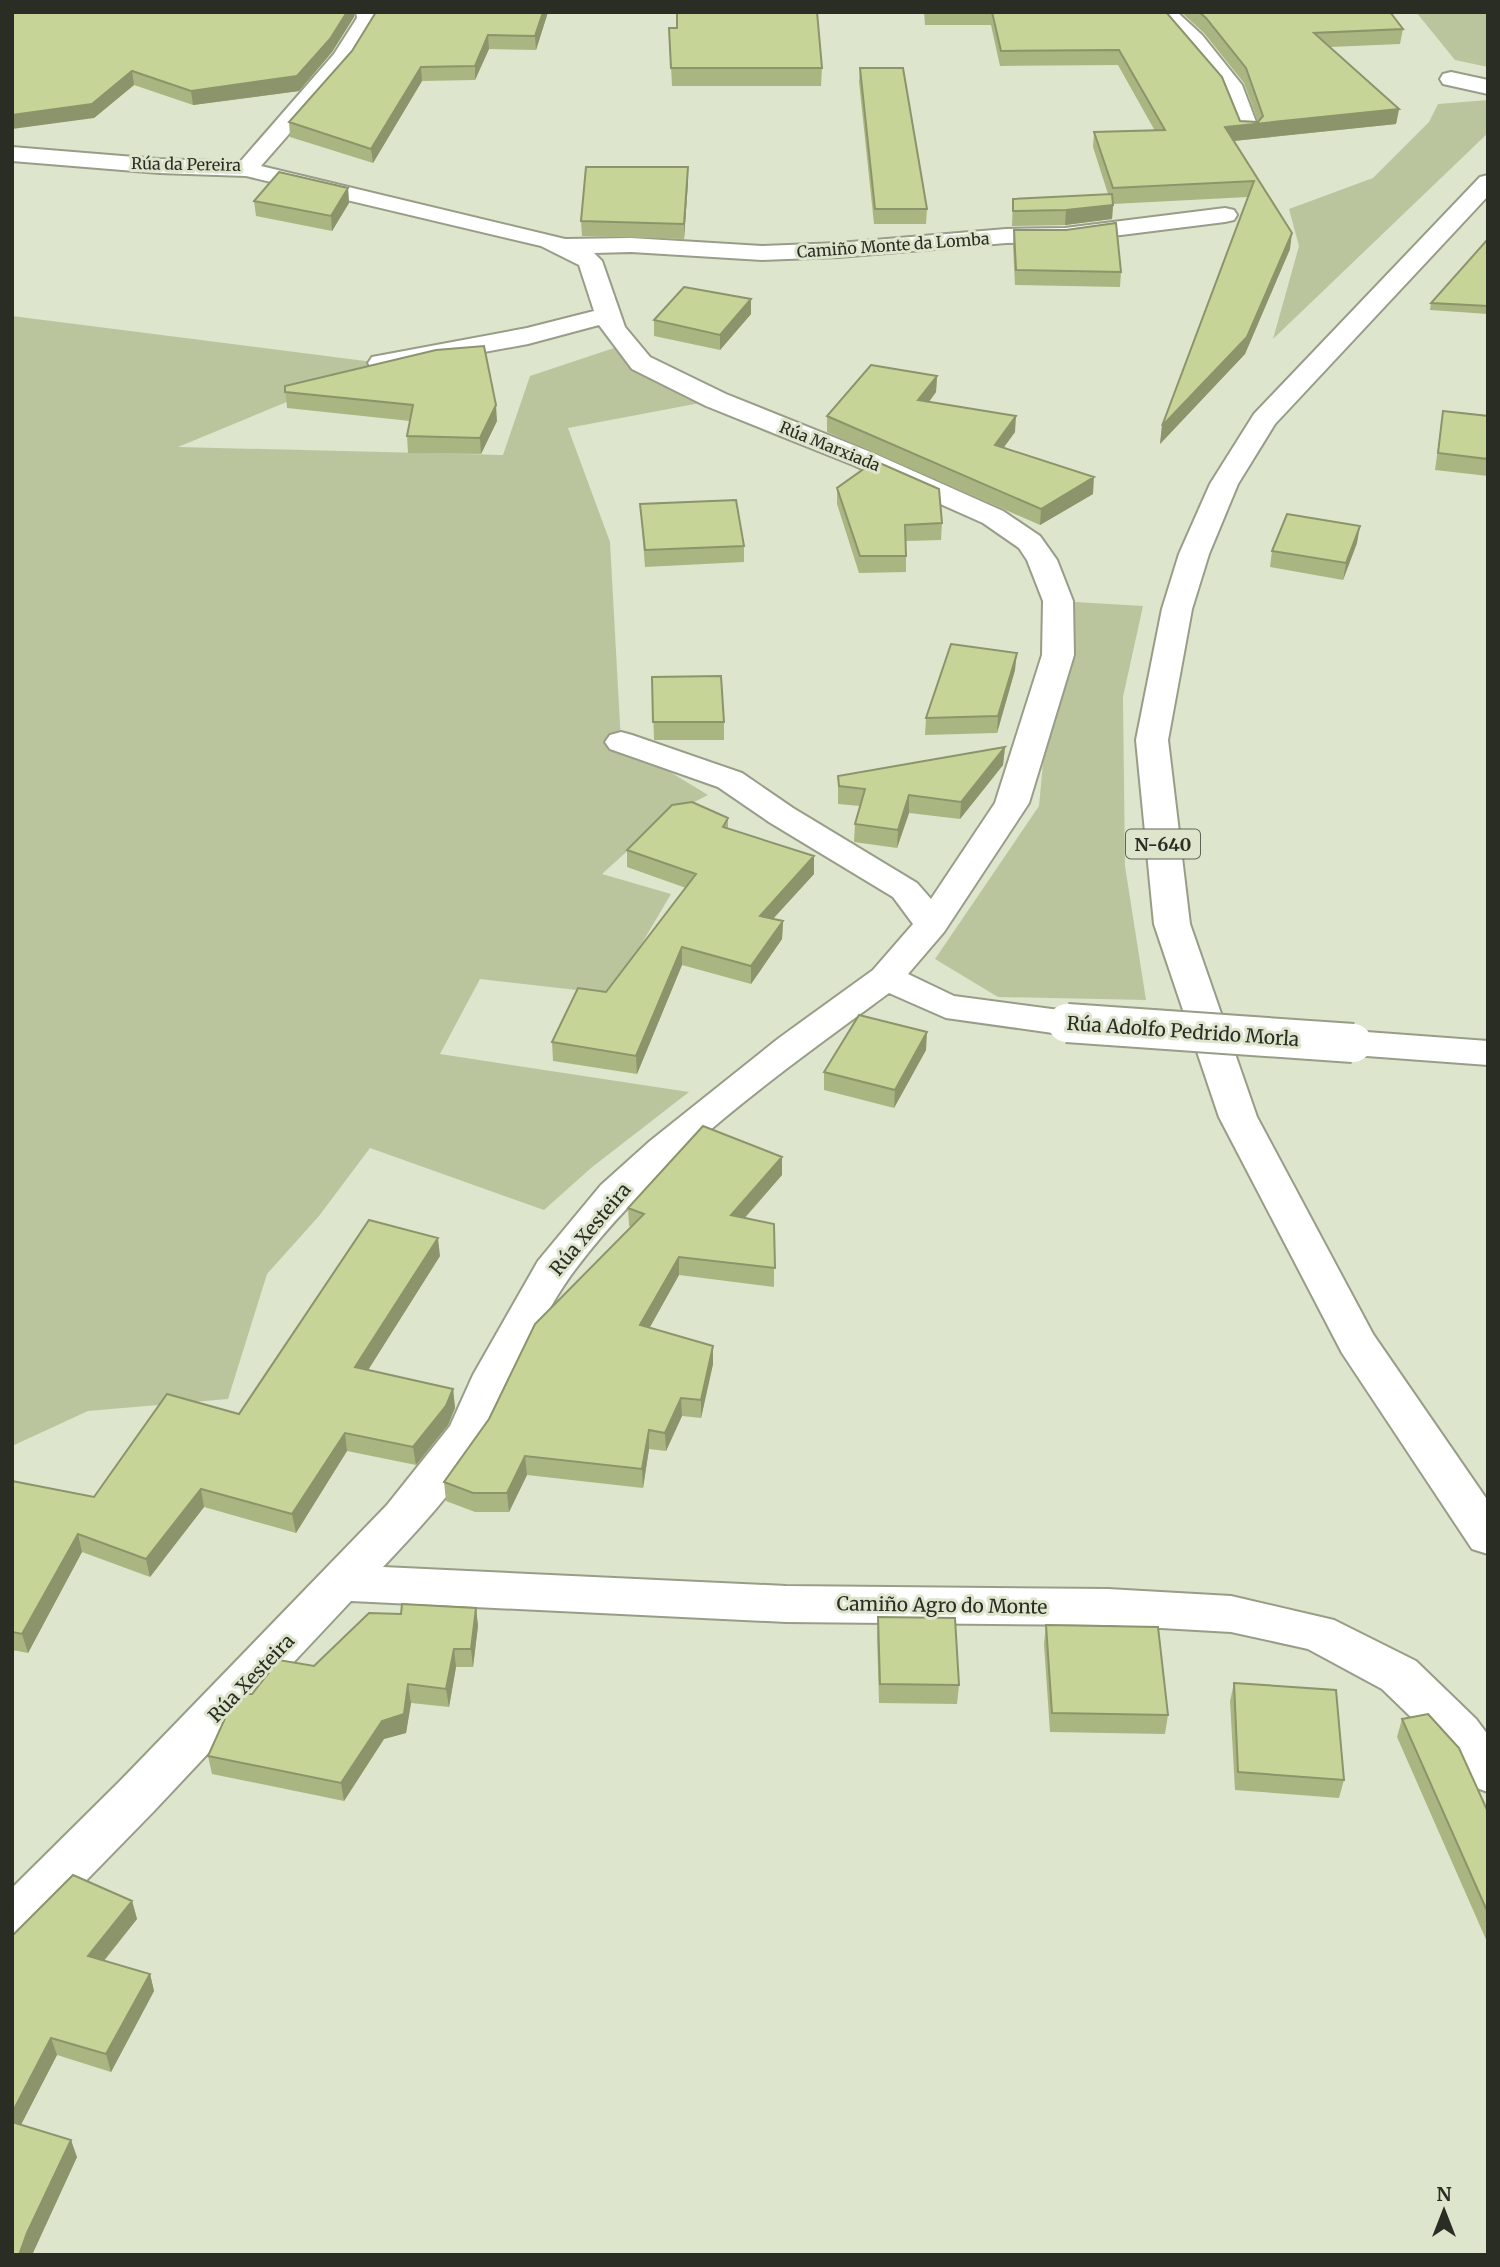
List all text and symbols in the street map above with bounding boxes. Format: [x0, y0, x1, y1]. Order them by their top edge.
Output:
street label: Rúa da Pereira [131, 153, 241, 175]
street label: Camiño Monte da Lomba [796, 228, 990, 262]
street label: Rúa Marxiada [777, 417, 884, 475]
road number: N-640 [1126, 830, 1200, 858]
street label: Rúa Adolfo Pedrido Morla [1066, 1011, 1300, 1051]
street label: Rúa Xesteira [544, 1178, 636, 1280]
street label: Camiño Agro do Monte [837, 1591, 1048, 1619]
street label: Rúa Xesteira [203, 1629, 299, 1727]
north arrow [1409, 2176, 1479, 2246]
text: N [1436, 2182, 1452, 2206]

